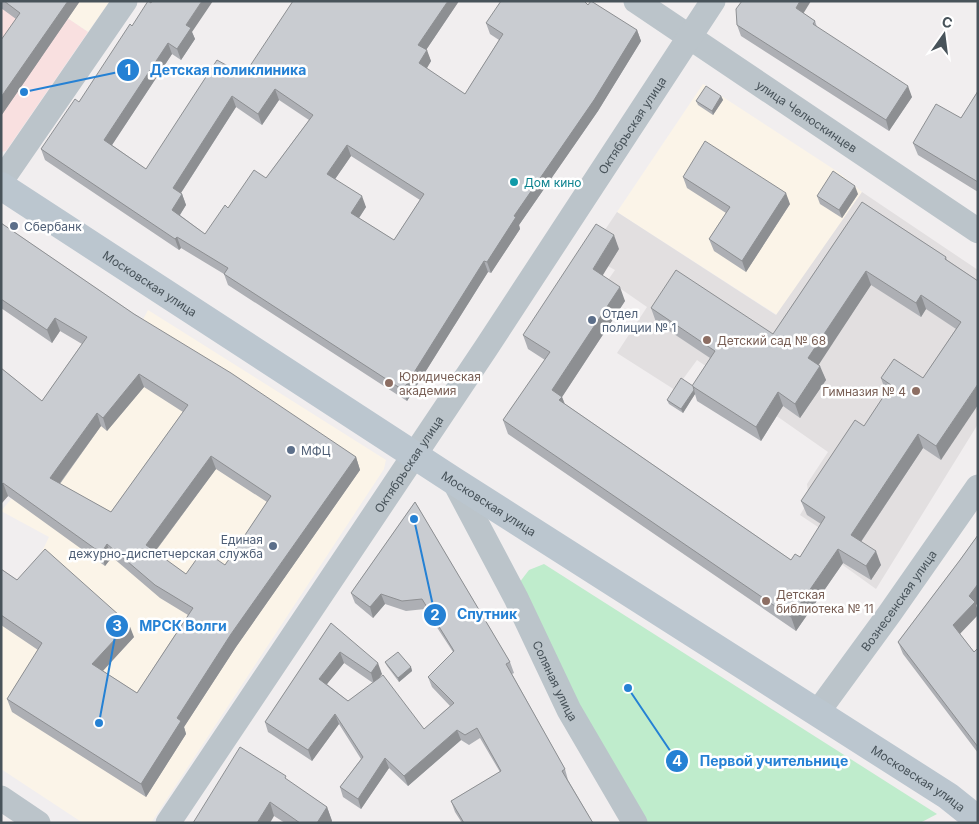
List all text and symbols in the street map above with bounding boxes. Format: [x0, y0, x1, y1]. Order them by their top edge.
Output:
north arrow [919, 10, 969, 60]
text: С [940, 12, 954, 31]
callout: Детская поликлиника [115, 55, 317, 84]
text: 1 [125, 60, 131, 79]
text: Детская поликлиника [150, 61, 306, 78]
street label: Октябрьская улица [595, 74, 669, 177]
street label: улица Челюскинцев [754, 77, 860, 155]
place label: Дом кино [524, 175, 582, 190]
marker: Дом кино [508, 176, 520, 188]
place label: Сбербанк [24, 219, 82, 234]
marker: Сбербанк [8, 220, 20, 232]
street label: Московская улица [100, 247, 200, 319]
place label: Отдел полиции № 1 [602, 306, 676, 335]
marker: Отдел полиции № 1 [586, 314, 598, 326]
place label: Детский сад № 68 [717, 333, 826, 348]
marker: Детский сад № 68 [701, 334, 713, 346]
place label: Юридическая академия [399, 369, 481, 398]
marker: Юридическая академия [383, 377, 395, 389]
place label: Гимназия № 4 [822, 384, 906, 399]
marker: Гимназия № 4 [910, 385, 922, 397]
street label: Октябрьская улица [371, 413, 446, 515]
place label: МФЦ [301, 443, 331, 458]
marker: МФЦ [285, 444, 297, 456]
street label: Московская улица [439, 467, 539, 539]
place label: Единая дежурно-диспетчерская служба [69, 532, 263, 561]
marker: Единая дежурно-диспетчерская служба [267, 540, 279, 552]
street label: Вознесенская улица [857, 547, 939, 654]
place label: Детская библиотека № 11 [776, 587, 874, 616]
marker: Детская библиотека № 11 [760, 595, 772, 607]
callout: Спутник [422, 600, 527, 629]
text: 2 [430, 605, 440, 624]
text: Спутник [457, 605, 518, 622]
callout: МРСК Волги [105, 611, 237, 640]
text: 3 [112, 616, 122, 635]
text: МРСК Волги [139, 617, 227, 634]
street label: Соляная улица [530, 638, 581, 724]
street label: Московская улица [869, 742, 968, 814]
callout: Первой учительнице [665, 747, 858, 776]
text: 4 [672, 751, 682, 770]
text: Первой учительнице [700, 752, 848, 769]

